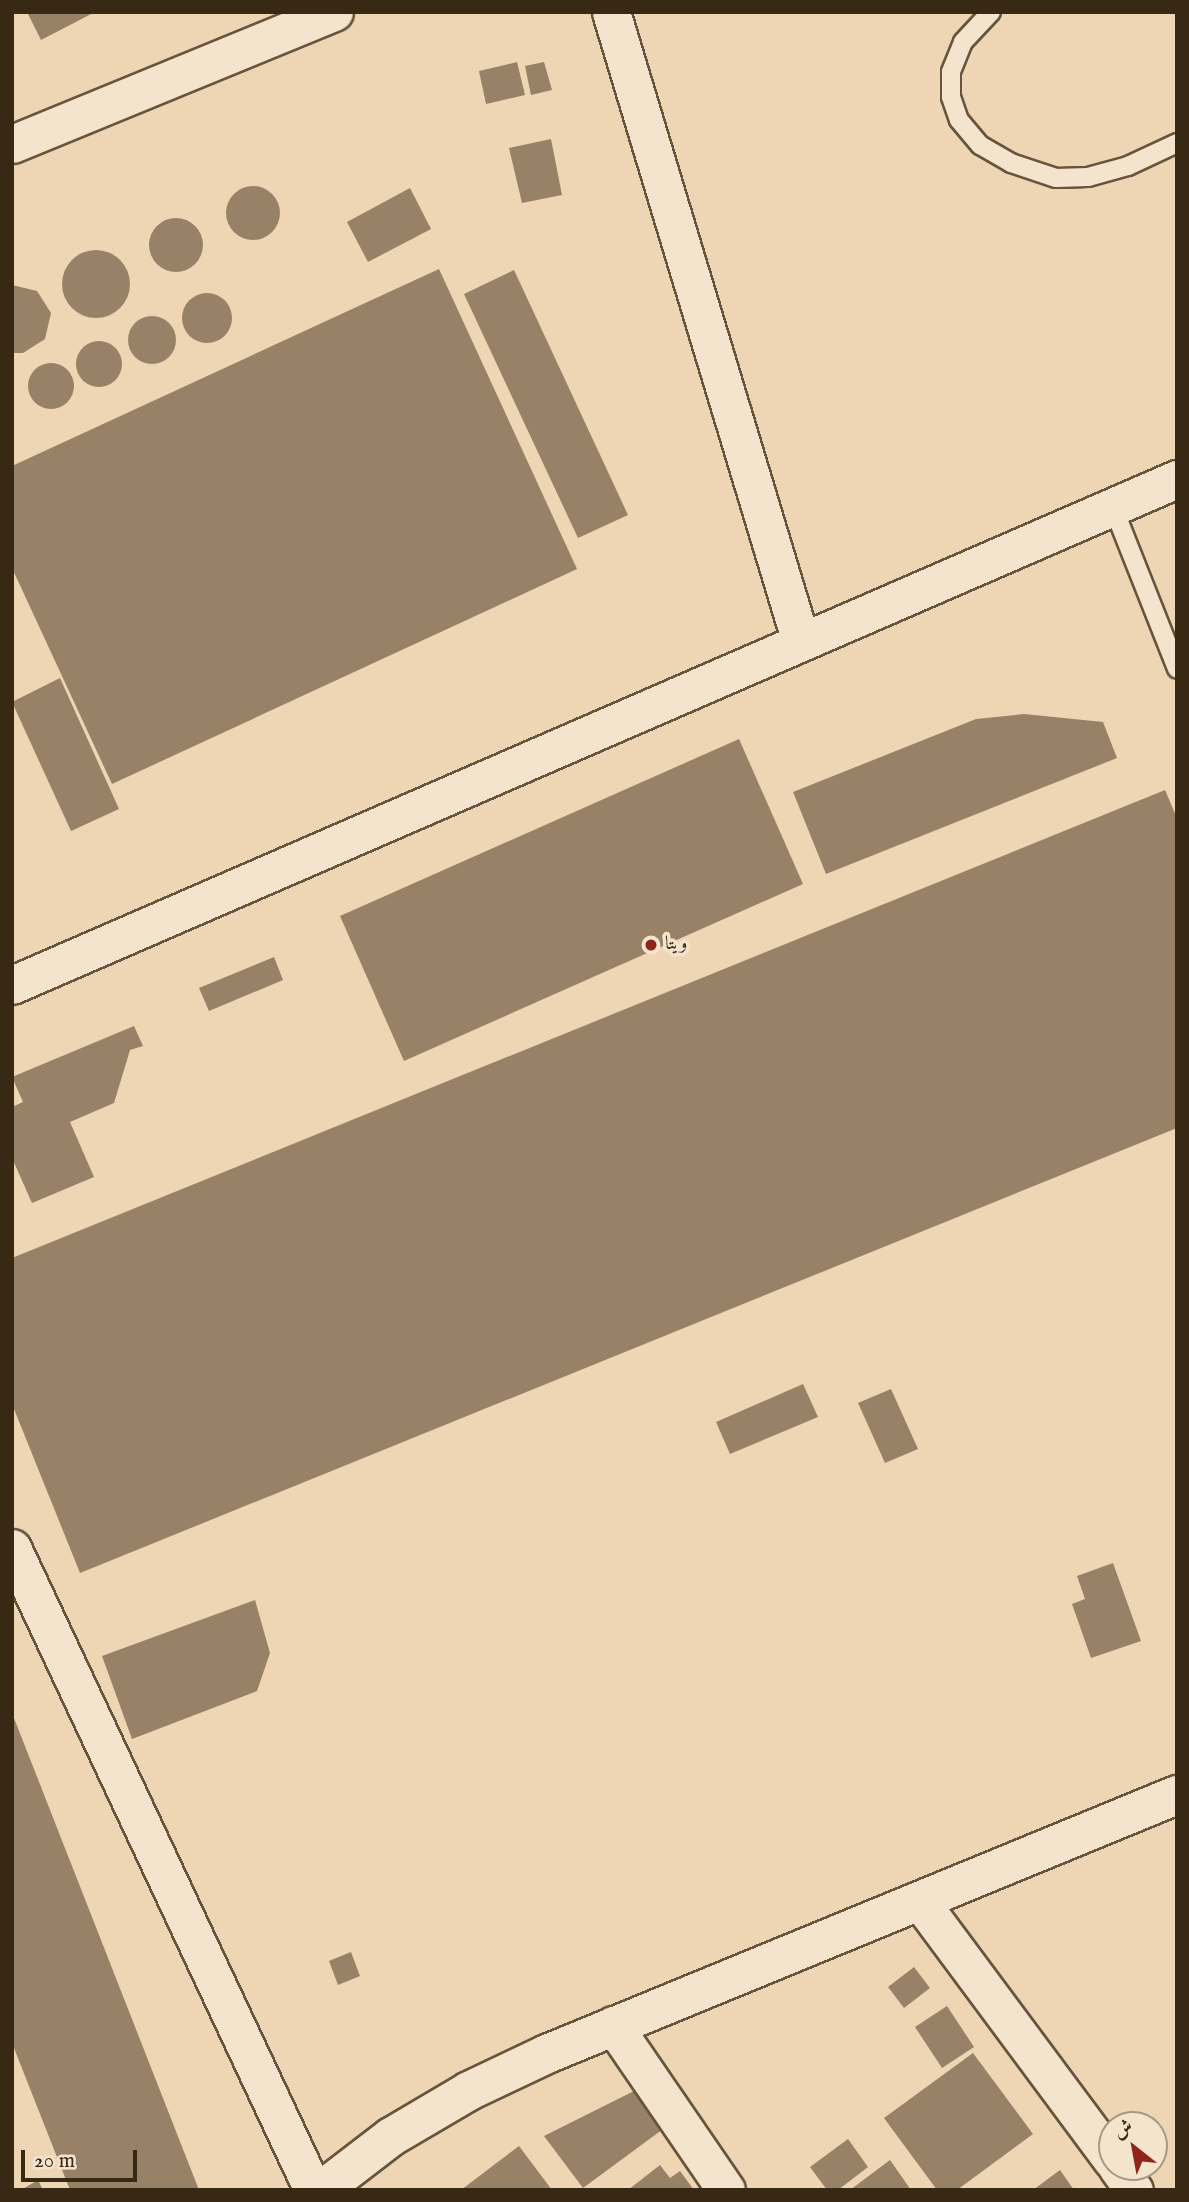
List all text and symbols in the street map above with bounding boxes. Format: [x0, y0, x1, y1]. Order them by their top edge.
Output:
place label: ويتا [665, 934, 687, 956]
marker: ويتا [643, 937, 659, 953]
north arrow [1098, 2111, 1168, 2181]
text: ش [1109, 2115, 1137, 2145]
scale bar [24, 2136, 140, 2180]
text: 20 m [34, 2148, 75, 2175]

